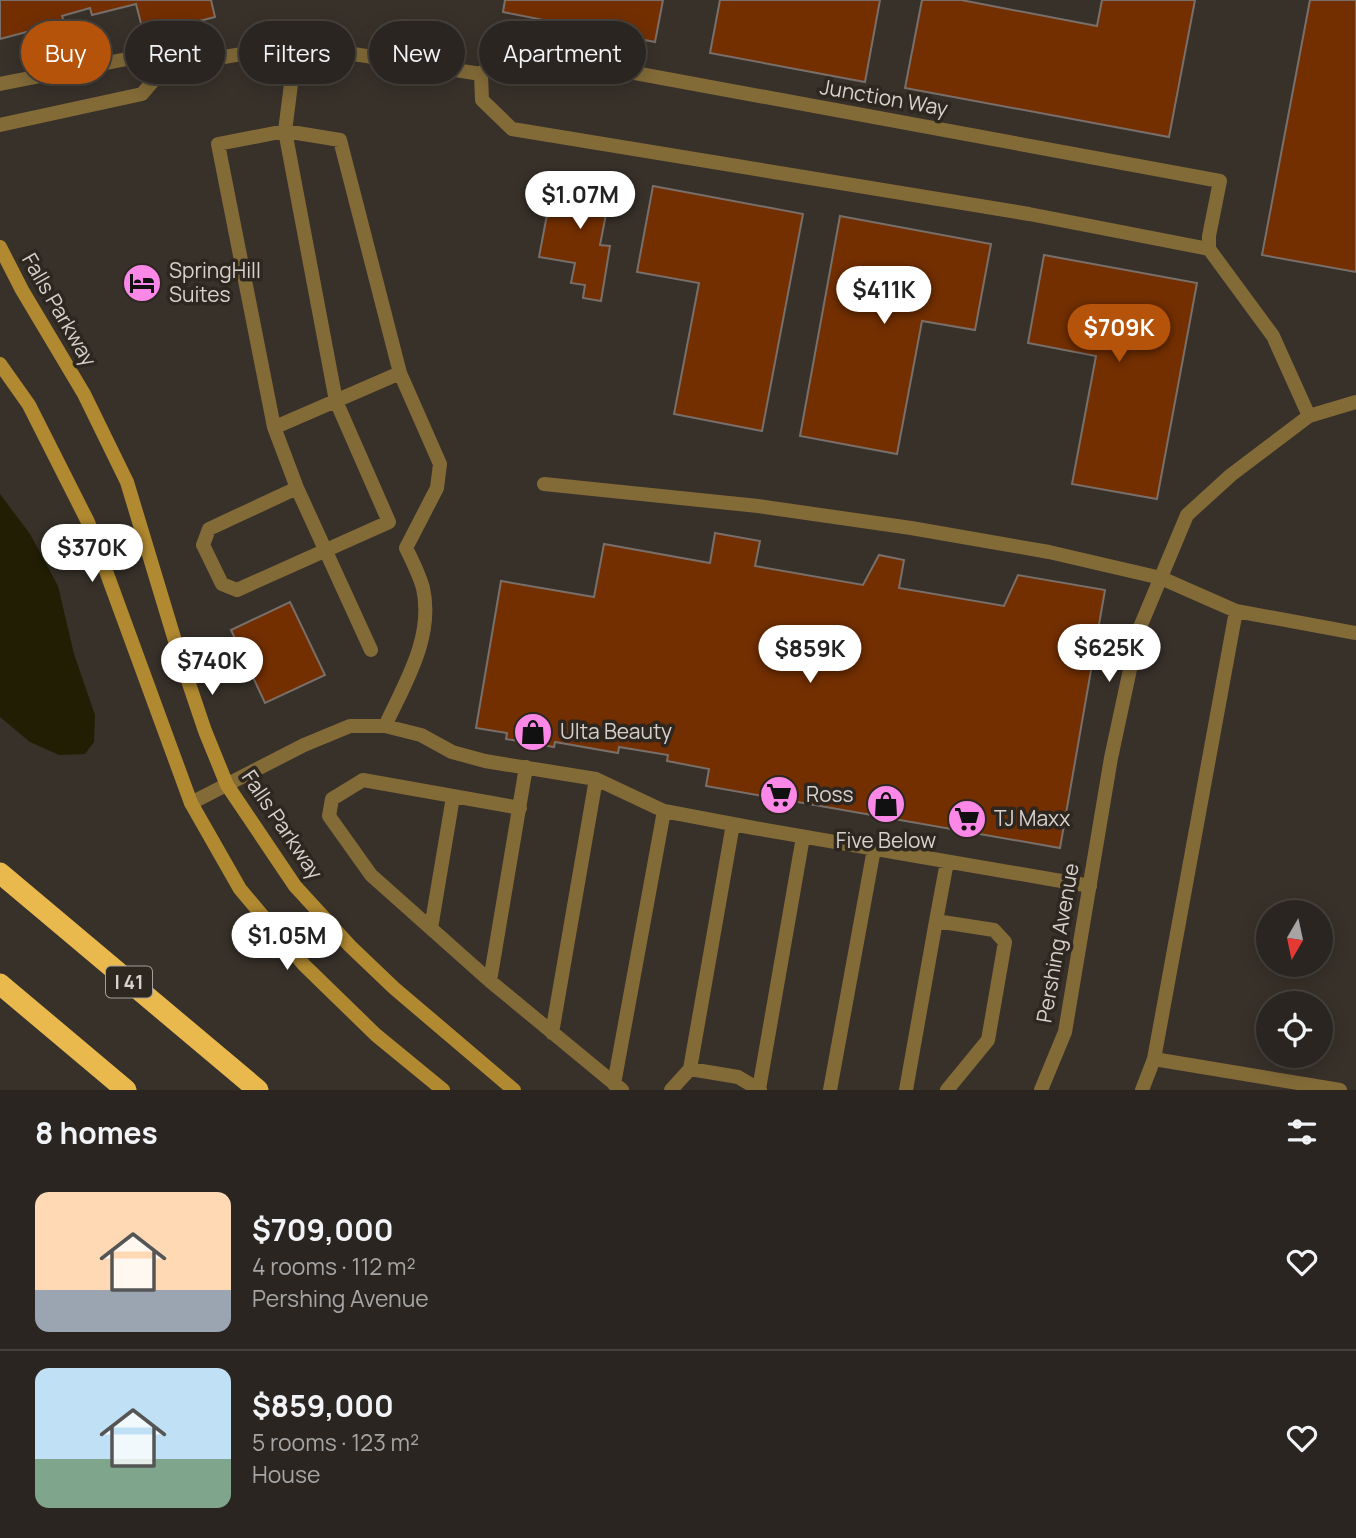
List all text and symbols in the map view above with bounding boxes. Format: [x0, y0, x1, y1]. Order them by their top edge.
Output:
chip: Buy [21, 21, 111, 84]
chip: Rent [125, 21, 225, 84]
chip: Filters [239, 21, 355, 84]
chip: New [369, 21, 465, 84]
chip: Apartment [479, 21, 646, 84]
street label: Junction Way [818, 72, 950, 122]
pin: $1.07M [523, 172, 637, 231]
text: $1.07M [541, 178, 619, 210]
street label: Falls Parkway [16, 248, 104, 371]
place label: SpringHill Suites [169, 256, 261, 308]
hotel icon: SpringHill Suites [121, 262, 163, 304]
pin: $411K [835, 266, 933, 326]
text: $411K [852, 273, 916, 305]
pin: $709K [1070, 304, 1168, 364]
text: $709K [1083, 311, 1155, 343]
pin: $370K [43, 524, 141, 584]
text: $370K [57, 531, 127, 563]
pin: $625K [1060, 624, 1158, 684]
pin: $859K [761, 626, 859, 685]
text: $625K [1074, 631, 1144, 663]
text: $859K [774, 632, 846, 664]
pin: $740K [163, 638, 261, 697]
text: $740K [177, 644, 247, 676]
shop icon: Ulta Beauty [512, 711, 554, 753]
place label: Ulta Beauty [560, 717, 672, 745]
street label: Falls Parkway [236, 764, 330, 885]
supermarket icon: Ross [758, 774, 800, 816]
place label: Ross [806, 780, 854, 808]
shop icon: Five Below [865, 783, 907, 825]
supermarket icon: TJ Maxx [946, 798, 988, 840]
place label: TJ Maxx [994, 804, 1070, 832]
place label: Five Below [836, 826, 936, 854]
street label: Pershing Avenue [1029, 861, 1085, 1025]
north arrow [1256, 900, 1334, 976]
map controls [1256, 900, 1333, 1068]
pin: $1.05M [230, 912, 344, 972]
text: $1.05M [248, 919, 326, 951]
road number: I 41 [106, 966, 152, 998]
button: locate [1256, 991, 1333, 1068]
text: 8 homes [35, 1112, 158, 1153]
icon: filters [1283, 1113, 1321, 1151]
text: $709,000 [252, 1209, 393, 1250]
icon: home [91, 1220, 175, 1304]
icon: heart [1283, 1243, 1321, 1281]
text: 4 rooms · 112 m² [252, 1250, 416, 1282]
text: Pershing Avenue [252, 1282, 429, 1314]
text: $859,000 [252, 1385, 394, 1426]
icon: home [91, 1396, 175, 1480]
icon: heart [1283, 1419, 1321, 1457]
text: 5 rooms · 123 m² [252, 1426, 419, 1458]
text: House [252, 1458, 321, 1490]

